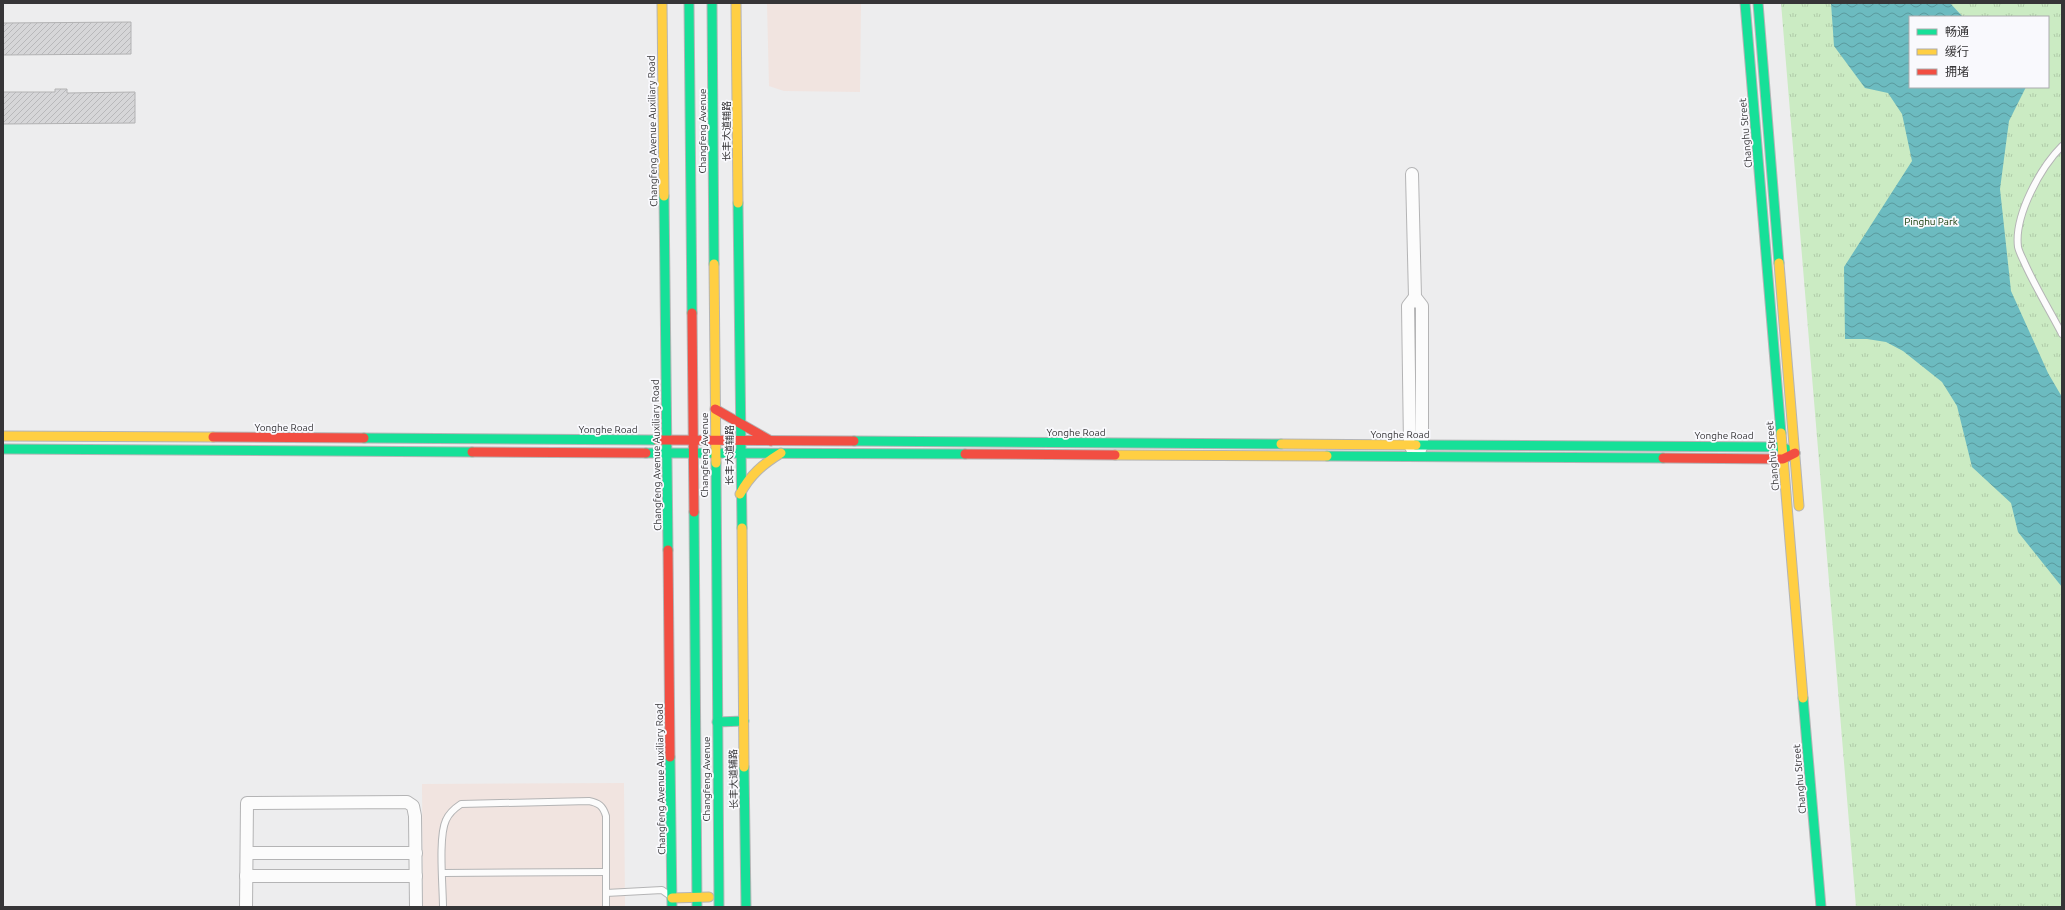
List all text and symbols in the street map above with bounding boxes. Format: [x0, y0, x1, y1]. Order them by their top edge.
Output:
legend [1909, 16, 2049, 88]
text: 畅通 [1945, 25, 1969, 38]
text: 缓行 [1945, 45, 1969, 58]
street label: Changfeng Avenue Auxiliary Road [646, 55, 659, 207]
text: 拥堵 [1945, 65, 1969, 78]
street label: Changfeng Avenue [697, 88, 708, 174]
street label: Changhu Street [1737, 98, 1754, 168]
street label: 长丰大道辅路 [721, 101, 732, 161]
park label: Pinghu Park [1904, 216, 1958, 227]
street label: Changfeng Avenue Auxiliary Road [650, 379, 663, 531]
street label: Changfeng Avenue [699, 412, 710, 498]
street label: Changhu Street [1764, 421, 1781, 491]
street label: Yonghe Road [254, 422, 314, 433]
street label: Yonghe Road [578, 424, 638, 435]
street label: 长丰大道辅路 [724, 425, 735, 485]
street label: Yonghe Road [1046, 427, 1106, 438]
street label: Yonghe Road [1370, 429, 1430, 440]
street label: Yonghe Road [1694, 430, 1754, 441]
street label: Changfeng Avenue Auxiliary Road [654, 703, 667, 855]
street label: Changfeng Avenue [701, 736, 712, 822]
street label: Changhu Street [1791, 744, 1808, 814]
street label: 长丰大道辅路 [727, 749, 740, 809]

